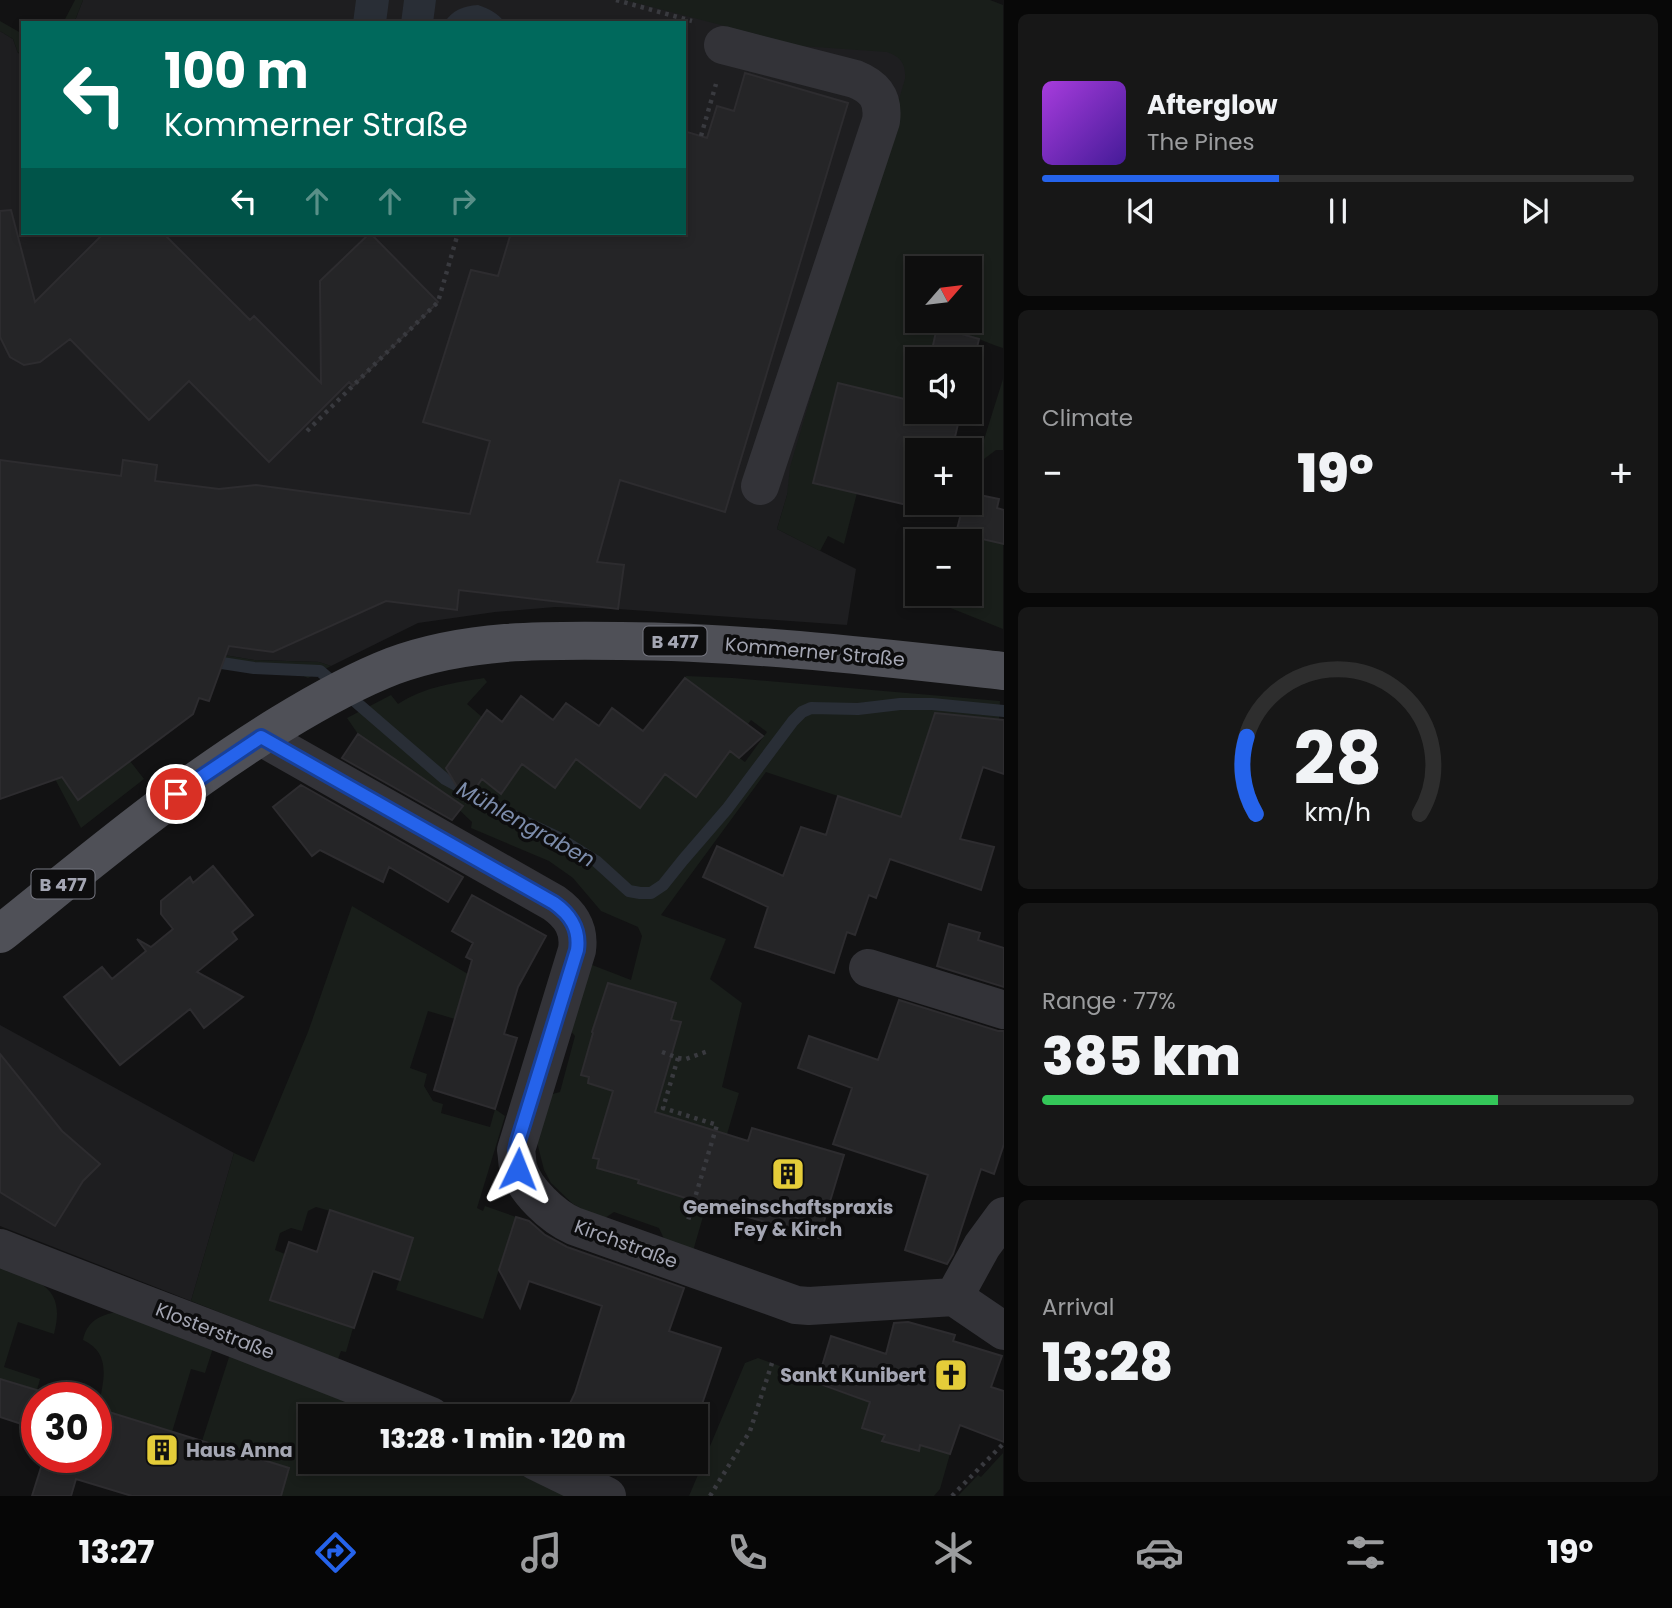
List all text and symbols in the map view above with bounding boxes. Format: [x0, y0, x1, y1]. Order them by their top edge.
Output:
text: 100 m [164, 37, 309, 105]
icon: left [49, 49, 140, 140]
text: Afterglow [1147, 87, 1278, 123]
text: Kommerner Straße [164, 102, 468, 147]
text: The Pines [1147, 126, 1255, 158]
icon: left [225, 182, 263, 220]
icon: ahead [298, 182, 336, 220]
icon: ahead [371, 182, 409, 220]
icon: right [444, 182, 482, 220]
icon: previous [1122, 192, 1160, 230]
icon: pause [1319, 192, 1357, 230]
icon: next [1516, 192, 1554, 230]
north arrow [905, 256, 982, 332]
map controls [905, 256, 982, 606]
button: sound [905, 347, 982, 424]
text: Climate [1042, 402, 1133, 434]
text: 19° [1297, 437, 1374, 510]
button: + [905, 438, 982, 515]
text: − [1042, 447, 1063, 500]
text: + [1608, 447, 1634, 500]
button: − [905, 529, 982, 606]
road number: B 477 [644, 626, 706, 656]
street label: Kommerner Straße [724, 631, 906, 673]
text: 28 [1294, 708, 1382, 809]
pin [146, 764, 206, 824]
water label: Mühlengraben [452, 774, 600, 874]
icon: arrive [157, 775, 195, 813]
text: km/h [1305, 795, 1371, 830]
road number: B 477 [32, 870, 94, 898]
text: Range · 77% [1042, 985, 1176, 1017]
text: 385 km [1042, 1020, 1241, 1093]
position arrow [481, 1132, 555, 1206]
building icon: Gemeinschaftspraxis Fey & Kirch [769, 1155, 807, 1193]
place label: Gemeinschaftspraxis Fey & Kirch [683, 1194, 893, 1243]
street label: Kirchstraße [570, 1213, 682, 1275]
text: Arrival [1042, 1291, 1114, 1323]
street label: Klosterstraße [152, 1296, 278, 1366]
text: 13:28 [1042, 1326, 1173, 1399]
church icon: Sankt Kunibert [932, 1356, 970, 1394]
place label: Sankt Kunibert [780, 1362, 926, 1389]
speed limit sign: 30 [21, 1382, 112, 1473]
text: 13:28 · 1 min · 120 m [380, 1421, 626, 1457]
building icon: Haus Anna [143, 1431, 181, 1469]
place label: Haus Anna [186, 1437, 293, 1464]
icon: directions [311, 1528, 360, 1577]
icon: music [517, 1528, 566, 1577]
icon: phone [723, 1528, 772, 1577]
icon: climate [929, 1528, 978, 1577]
icon: car [1135, 1528, 1184, 1577]
icon: filters [1341, 1528, 1390, 1577]
text: 13:27 [78, 1529, 154, 1574]
text: 19° [1547, 1529, 1593, 1574]

